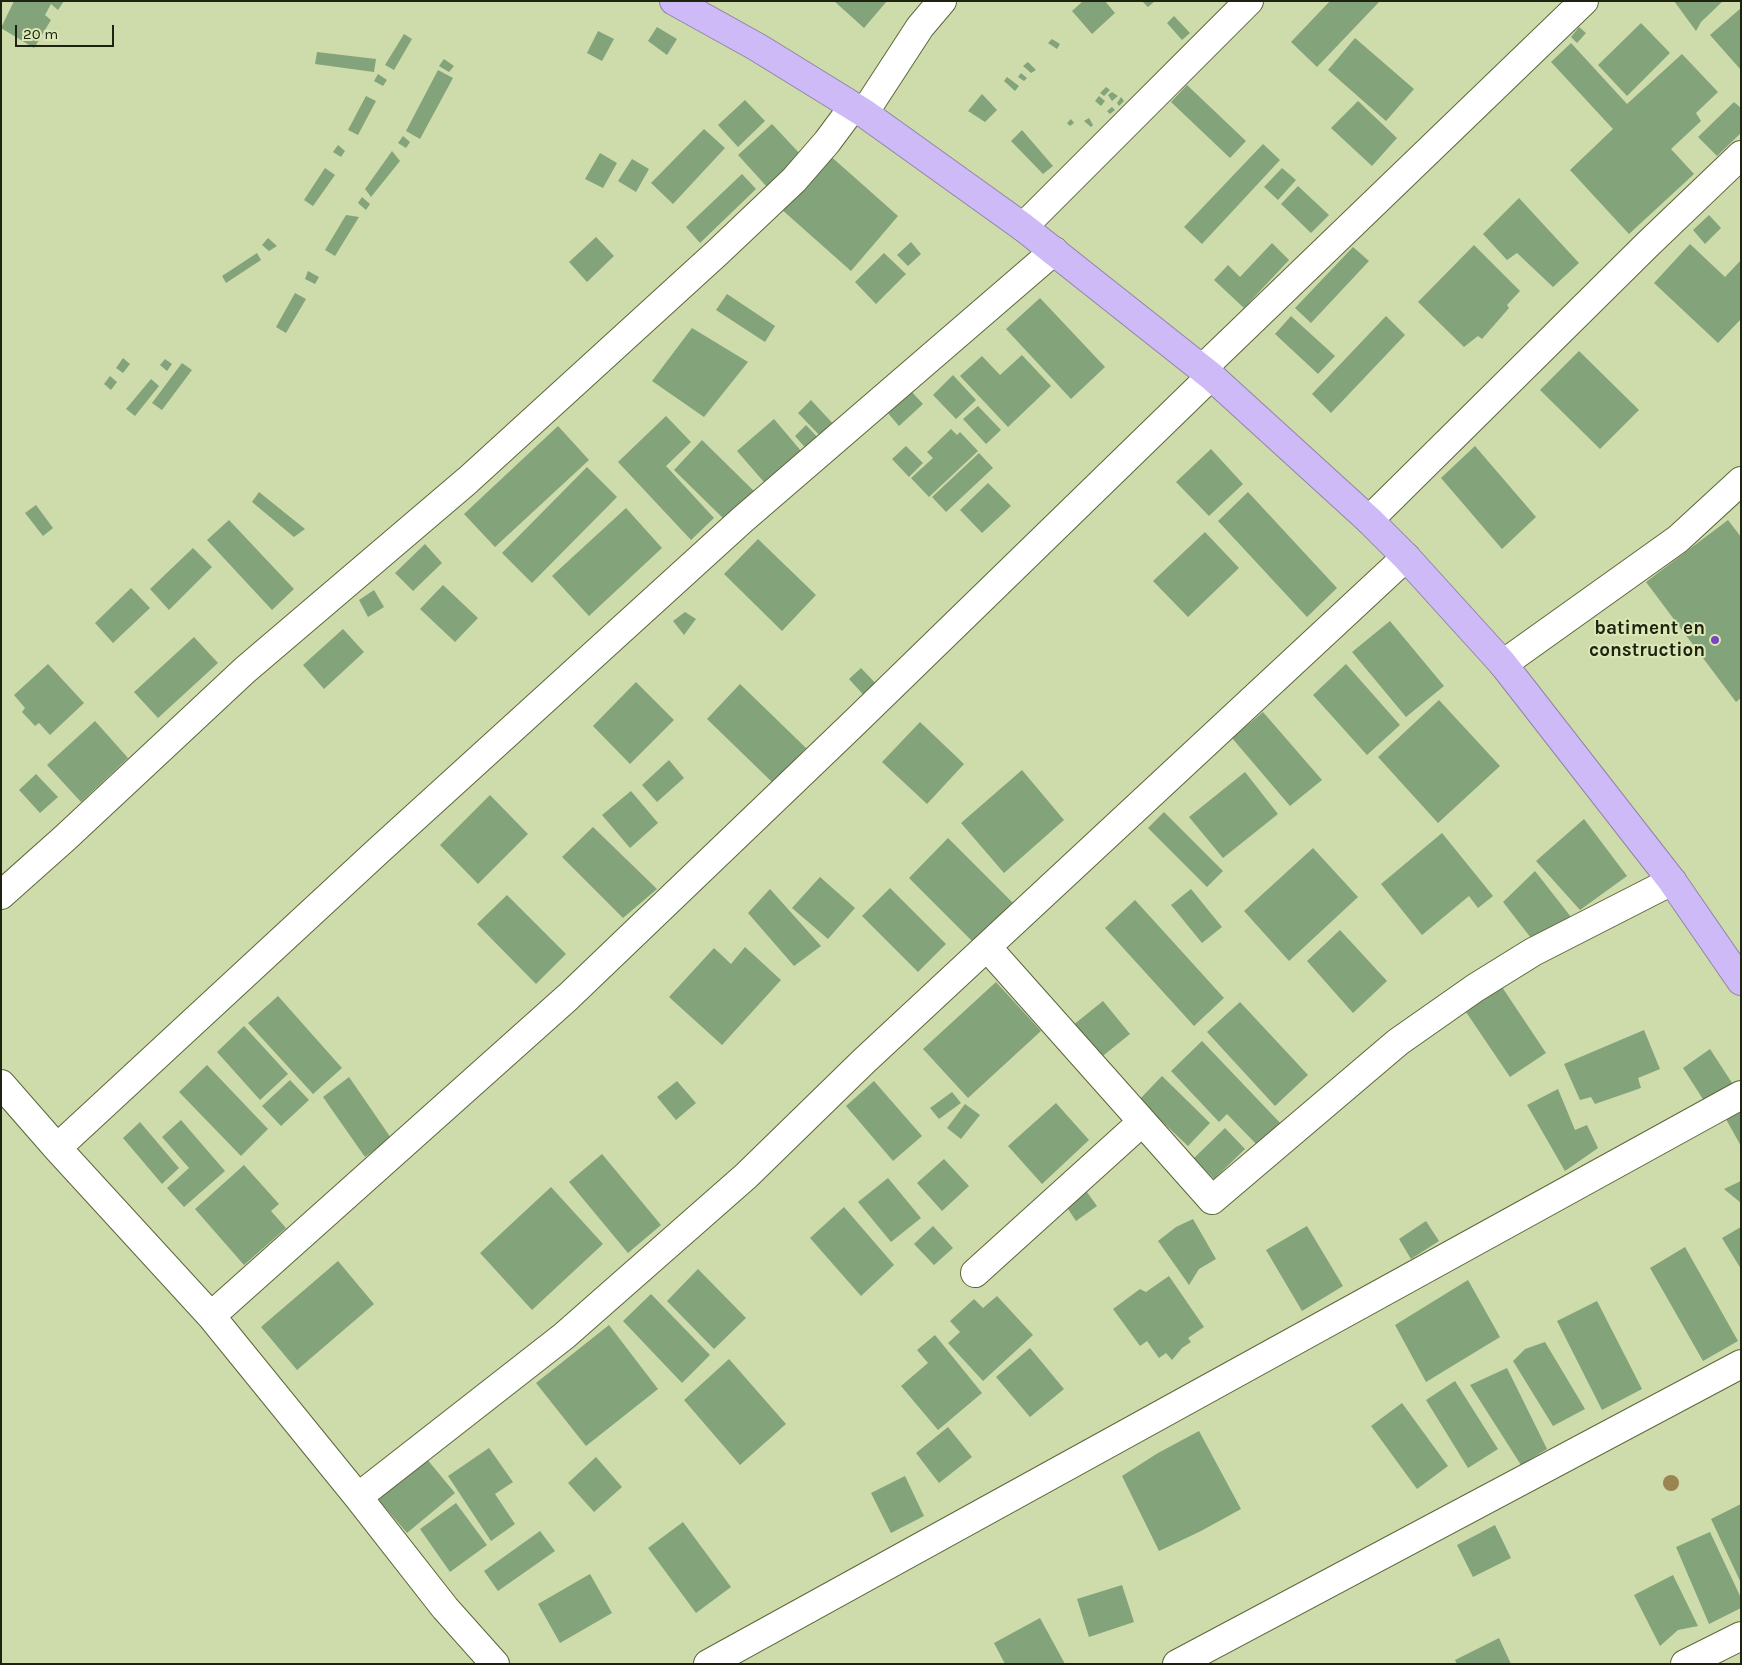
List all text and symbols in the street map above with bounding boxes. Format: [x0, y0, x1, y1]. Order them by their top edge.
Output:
scale bar [18, 15, 116, 47]
text: 20 m [23, 25, 58, 43]
place label: batiment en construction [1589, 618, 1705, 662]
marker: batiment en construction [1709, 634, 1721, 646]

